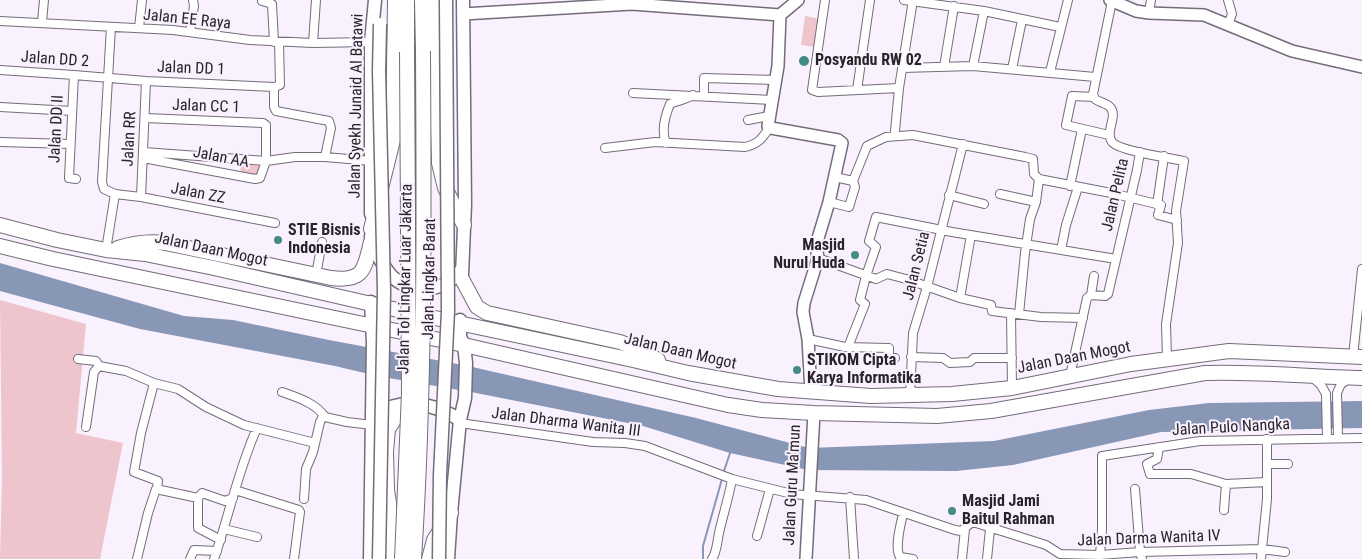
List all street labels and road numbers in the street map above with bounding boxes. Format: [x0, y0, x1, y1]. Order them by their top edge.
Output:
street label: Jalan EE Raya [142, 6, 232, 34]
street label: Jalan Syekh Junaid Al Batawi [346, 13, 368, 199]
street label: Jalan DD 2 [20, 48, 90, 72]
street label: Jalan DD 1 [157, 58, 225, 80]
street label: Jalan DD II [46, 94, 68, 164]
street label: Jalan CC 1 [172, 96, 240, 118]
street label: Jalan RR [119, 111, 141, 167]
street label: Jalan AA [191, 143, 251, 173]
street label: Jalan Pelita [1098, 157, 1134, 233]
street label: Jalan ZZ [169, 179, 227, 209]
street label: Jalan Tol Lingkar Luar Jakarta [395, 184, 417, 374]
street label: Jalan Lingkar Barat [419, 218, 441, 340]
street label: Jalan Daan Mogot [153, 229, 269, 271]
street label: Jalan Setia [899, 230, 935, 302]
street label: Jalan Daan Mogot [622, 330, 738, 374]
street label: Jalan Daan Mogot [1016, 338, 1132, 378]
street label: Jalan Dharma Wanita III [490, 404, 642, 442]
street label: Jalan Pulo Nangka [1171, 415, 1291, 441]
street label: Jalan Guru Ma'mun [780, 424, 806, 546]
street label: Jalan Darma Wanita IV [1077, 527, 1221, 551]

